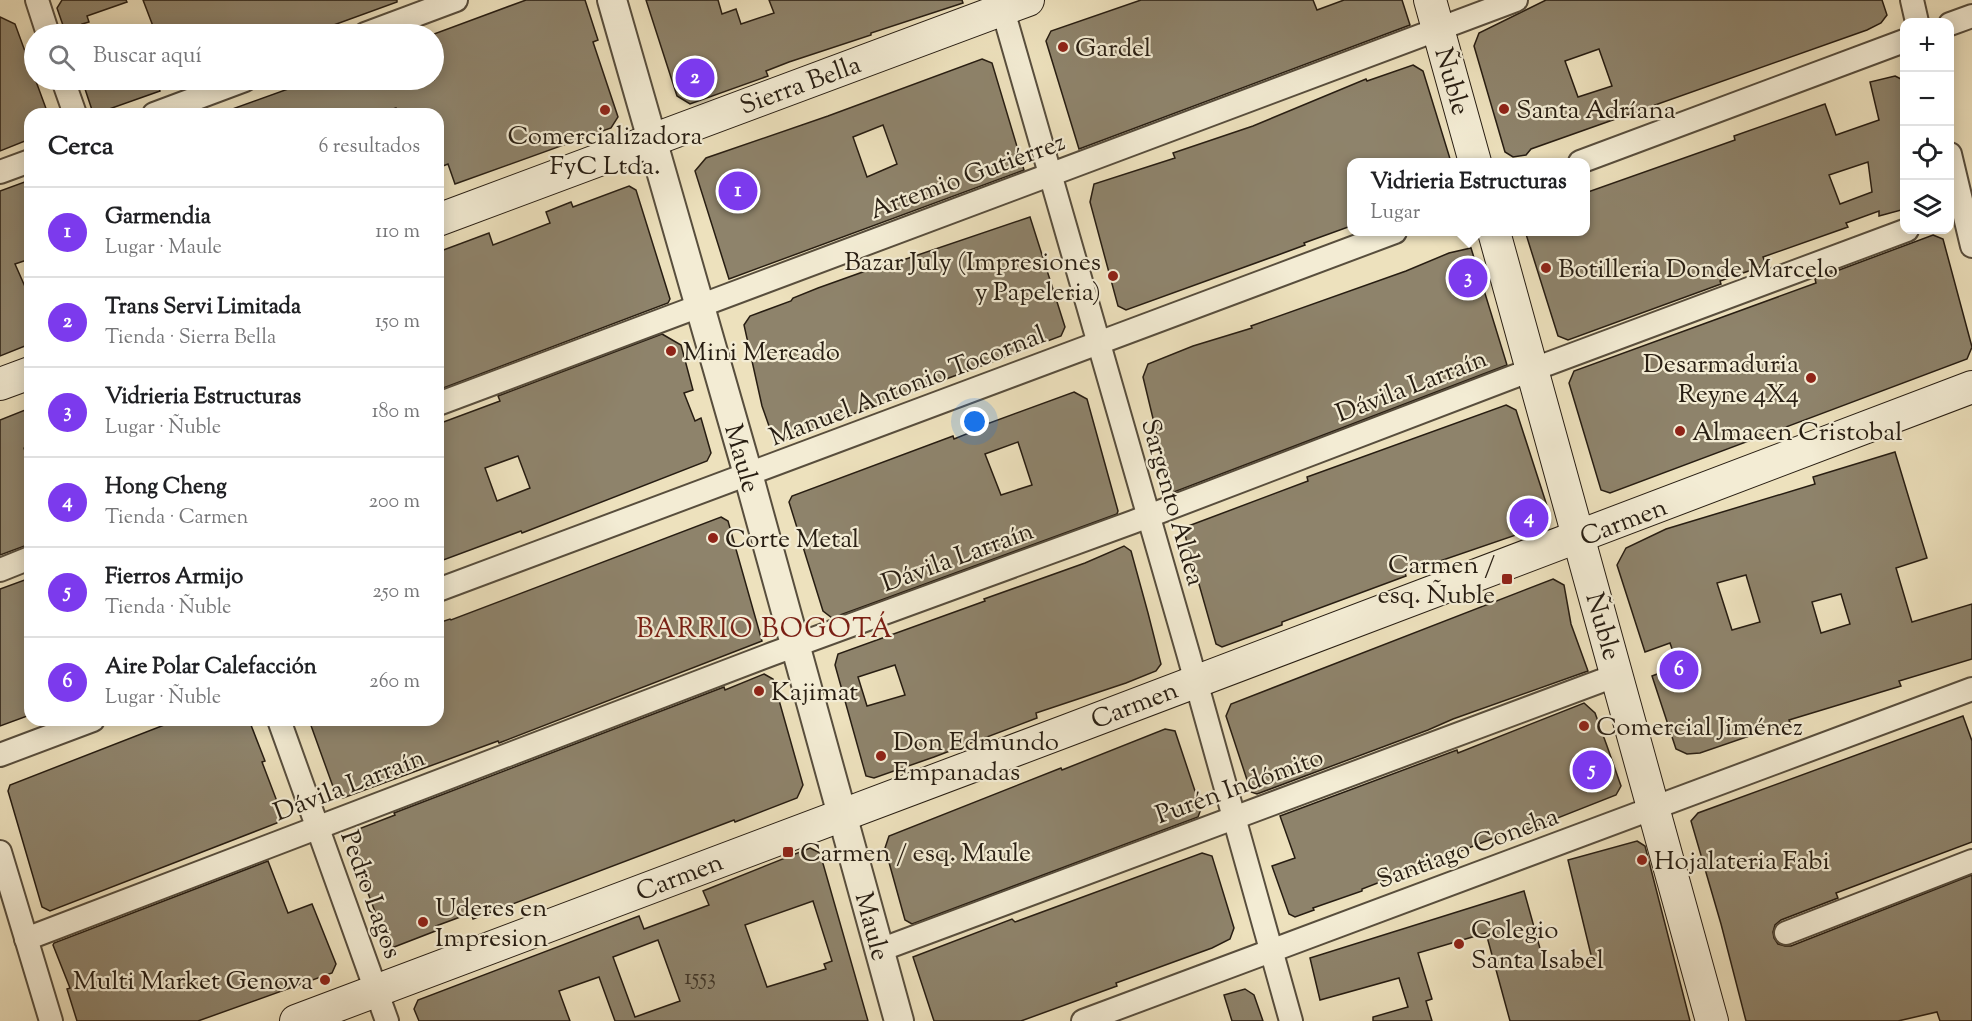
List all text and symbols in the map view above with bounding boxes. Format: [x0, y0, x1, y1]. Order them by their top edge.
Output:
map controls [1900, 18, 1954, 234]
button: + [1900, 18, 1954, 72]
search box [24, 24, 444, 90]
place label: Gardel [1075, 31, 1151, 68]
marker: Gardel [1056, 40, 1070, 54]
icon: search [45, 41, 78, 74]
text: Buscar aquí [93, 41, 202, 73]
street label: Ñuble [1423, 44, 1478, 120]
street label: Sierra Bella [735, 47, 867, 125]
pin: 2 [676, 56, 714, 100]
button: − [1900, 72, 1954, 126]
place label: Santa Adríana [1516, 93, 1676, 130]
marker: Santa Adríana [1497, 102, 1511, 116]
marker: Comercializadora FyC Ltda. [598, 103, 612, 117]
place label: Comercializadora FyC Ltda. [507, 119, 703, 186]
street label: Artemio Gutiérrez [865, 125, 1071, 230]
button: locate [1900, 126, 1954, 180]
text: Cerca [48, 129, 114, 166]
text: 6 resultados [319, 133, 420, 162]
popup [1347, 158, 1590, 236]
text: Vidrieria Estructuras [1370, 167, 1567, 199]
pin: 1 [718, 168, 758, 213]
button: layers [1900, 180, 1954, 234]
text: Lugar [1370, 199, 1420, 228]
text: Garmendia [105, 202, 211, 234]
text: 1 [64, 218, 71, 247]
text: 110 m [375, 218, 420, 247]
text: Lugar · Maule [105, 234, 222, 263]
place label: Bazar July (Impresiones y Papeleria) [844, 245, 1101, 312]
place label: Botilleria Donde Marcelo [1558, 252, 1838, 289]
pin: 3 [1448, 256, 1488, 300]
marker: Botilleria Donde Marcelo [1539, 261, 1553, 275]
marker: Bazar July (Impresiones y Papeleria) [1106, 269, 1120, 283]
text: Trans Servi Limitada [105, 292, 301, 324]
text: 2 [63, 308, 72, 337]
text: 150 m [375, 308, 420, 337]
street label: Manuel Antonio Tocornal [764, 318, 1051, 457]
text: Tienda · Sierra Bella [105, 324, 276, 353]
place label: Mini Mercado [683, 335, 840, 372]
street label: Dávila Larraín [1331, 341, 1493, 433]
marker: Mini Mercado [664, 344, 678, 358]
place label: Desarmaduria Reyne 4X4 [1643, 347, 1799, 414]
marker: Desarmaduria Reyne 4X4 [1804, 371, 1818, 385]
text: Vidrieria Estructuras [105, 382, 301, 414]
text: 3 [63, 398, 72, 427]
text: 180 m [372, 398, 420, 427]
your location [960, 407, 989, 436]
text: Lugar · Ñuble [105, 414, 221, 443]
street label: Sargento Aldea [1130, 415, 1213, 590]
place label: Almacen Cristobal [1692, 415, 1903, 452]
street label: Maule [713, 420, 768, 497]
marker: Almacen Cristobal [1673, 424, 1687, 438]
text: Hong Cheng [105, 472, 227, 504]
text: 4 [62, 488, 73, 517]
text: 200 m [369, 488, 420, 517]
street label: Carmen [1575, 490, 1673, 557]
pin: 4 [1510, 496, 1549, 540]
text: Tienda · Carmen [105, 504, 248, 533]
street label: Dávila Larraín [877, 514, 1039, 603]
place label: Corte Metal [725, 522, 859, 559]
marker: Corte Metal [706, 531, 720, 545]
place label: Carmen / esq. Ñuble [1378, 548, 1495, 615]
text: Fierros Armijo [105, 562, 243, 594]
marker: Carmen / esq. Ñuble [1500, 572, 1514, 586]
text: 5 [64, 578, 71, 607]
text: 250 m [372, 578, 420, 607]
street label: Ñuble [1574, 589, 1629, 665]
text: Tienda · Ñuble [105, 594, 231, 623]
district label: BARRIO BOGOTÁ [636, 611, 894, 650]
pin: 6 [1660, 648, 1698, 692]
text: Aire Polar Calefacción [105, 652, 317, 684]
text: 6 [63, 668, 72, 697]
text: 260 m [369, 668, 420, 697]
street label: Carmen [1086, 673, 1184, 740]
place label: Kajimat [771, 675, 858, 712]
text: Lugar · Ñuble [105, 684, 221, 713]
marker: Kajimat [752, 684, 766, 698]
place label: Comercial Jiménez [1596, 710, 1803, 747]
marker: Comercial Jiménez [1577, 719, 1591, 733]
place label: Don Edmundo Empanadas [893, 725, 1059, 792]
street label: Dávila Larraín [269, 740, 431, 832]
street label: Purén Indómito [1151, 740, 1329, 835]
pin: 5 [1572, 748, 1612, 792]
marker: Don Edmundo Empanadas [874, 749, 888, 763]
street label: Santiago Concha [1372, 799, 1564, 899]
street label: Pedro Lagos [329, 826, 410, 964]
place label: Carmen / esq. Maule [800, 836, 1031, 873]
place label: Hojalateria Fabi [1654, 844, 1830, 881]
street label: Carmen [631, 845, 729, 912]
marker: Carmen / esq. Maule [781, 845, 795, 859]
marker: Hojalateria Fabi [1635, 853, 1649, 867]
street label: Maule [844, 888, 897, 965]
place label: Uderes en Impresion [435, 891, 548, 958]
place label: Colegio Santa Isabel [1471, 913, 1604, 980]
marker: Uderes en Impresion [416, 915, 430, 929]
marker: Colegio Santa Isabel [1452, 937, 1466, 951]
house number: 1553 [684, 963, 716, 995]
place label: Multi Market Genova [73, 964, 313, 1001]
marker: Multi Market Genova [318, 973, 332, 987]

